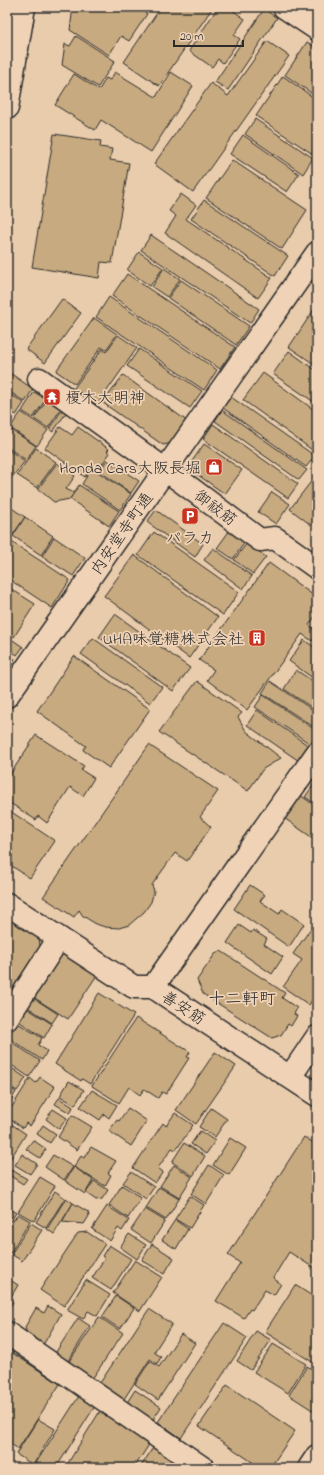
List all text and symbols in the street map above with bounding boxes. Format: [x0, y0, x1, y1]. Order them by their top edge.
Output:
scale bar [174, 22, 243, 48]
text: 20 m [180, 28, 203, 46]
temple icon: 榎木大明神 [42, 387, 62, 407]
place label: 榎木大明神 [65, 387, 145, 411]
place label: Honda Cars大阪長堀 [59, 457, 201, 481]
shop icon: Honda Cars大阪長堀 [204, 457, 224, 477]
street label: 御祓筋 [188, 485, 241, 533]
street label: 内安堂寺町通 [85, 488, 160, 580]
parking icon: パラカ [180, 506, 200, 526]
place label: パラカ [166, 527, 214, 551]
place label: UHA味覚糖株式会社 [103, 628, 244, 652]
building icon: UHA味覚糖株式会社 [247, 628, 267, 648]
street label: 善安筋 [156, 986, 210, 1032]
district label: 十二軒町 [208, 987, 276, 1012]

